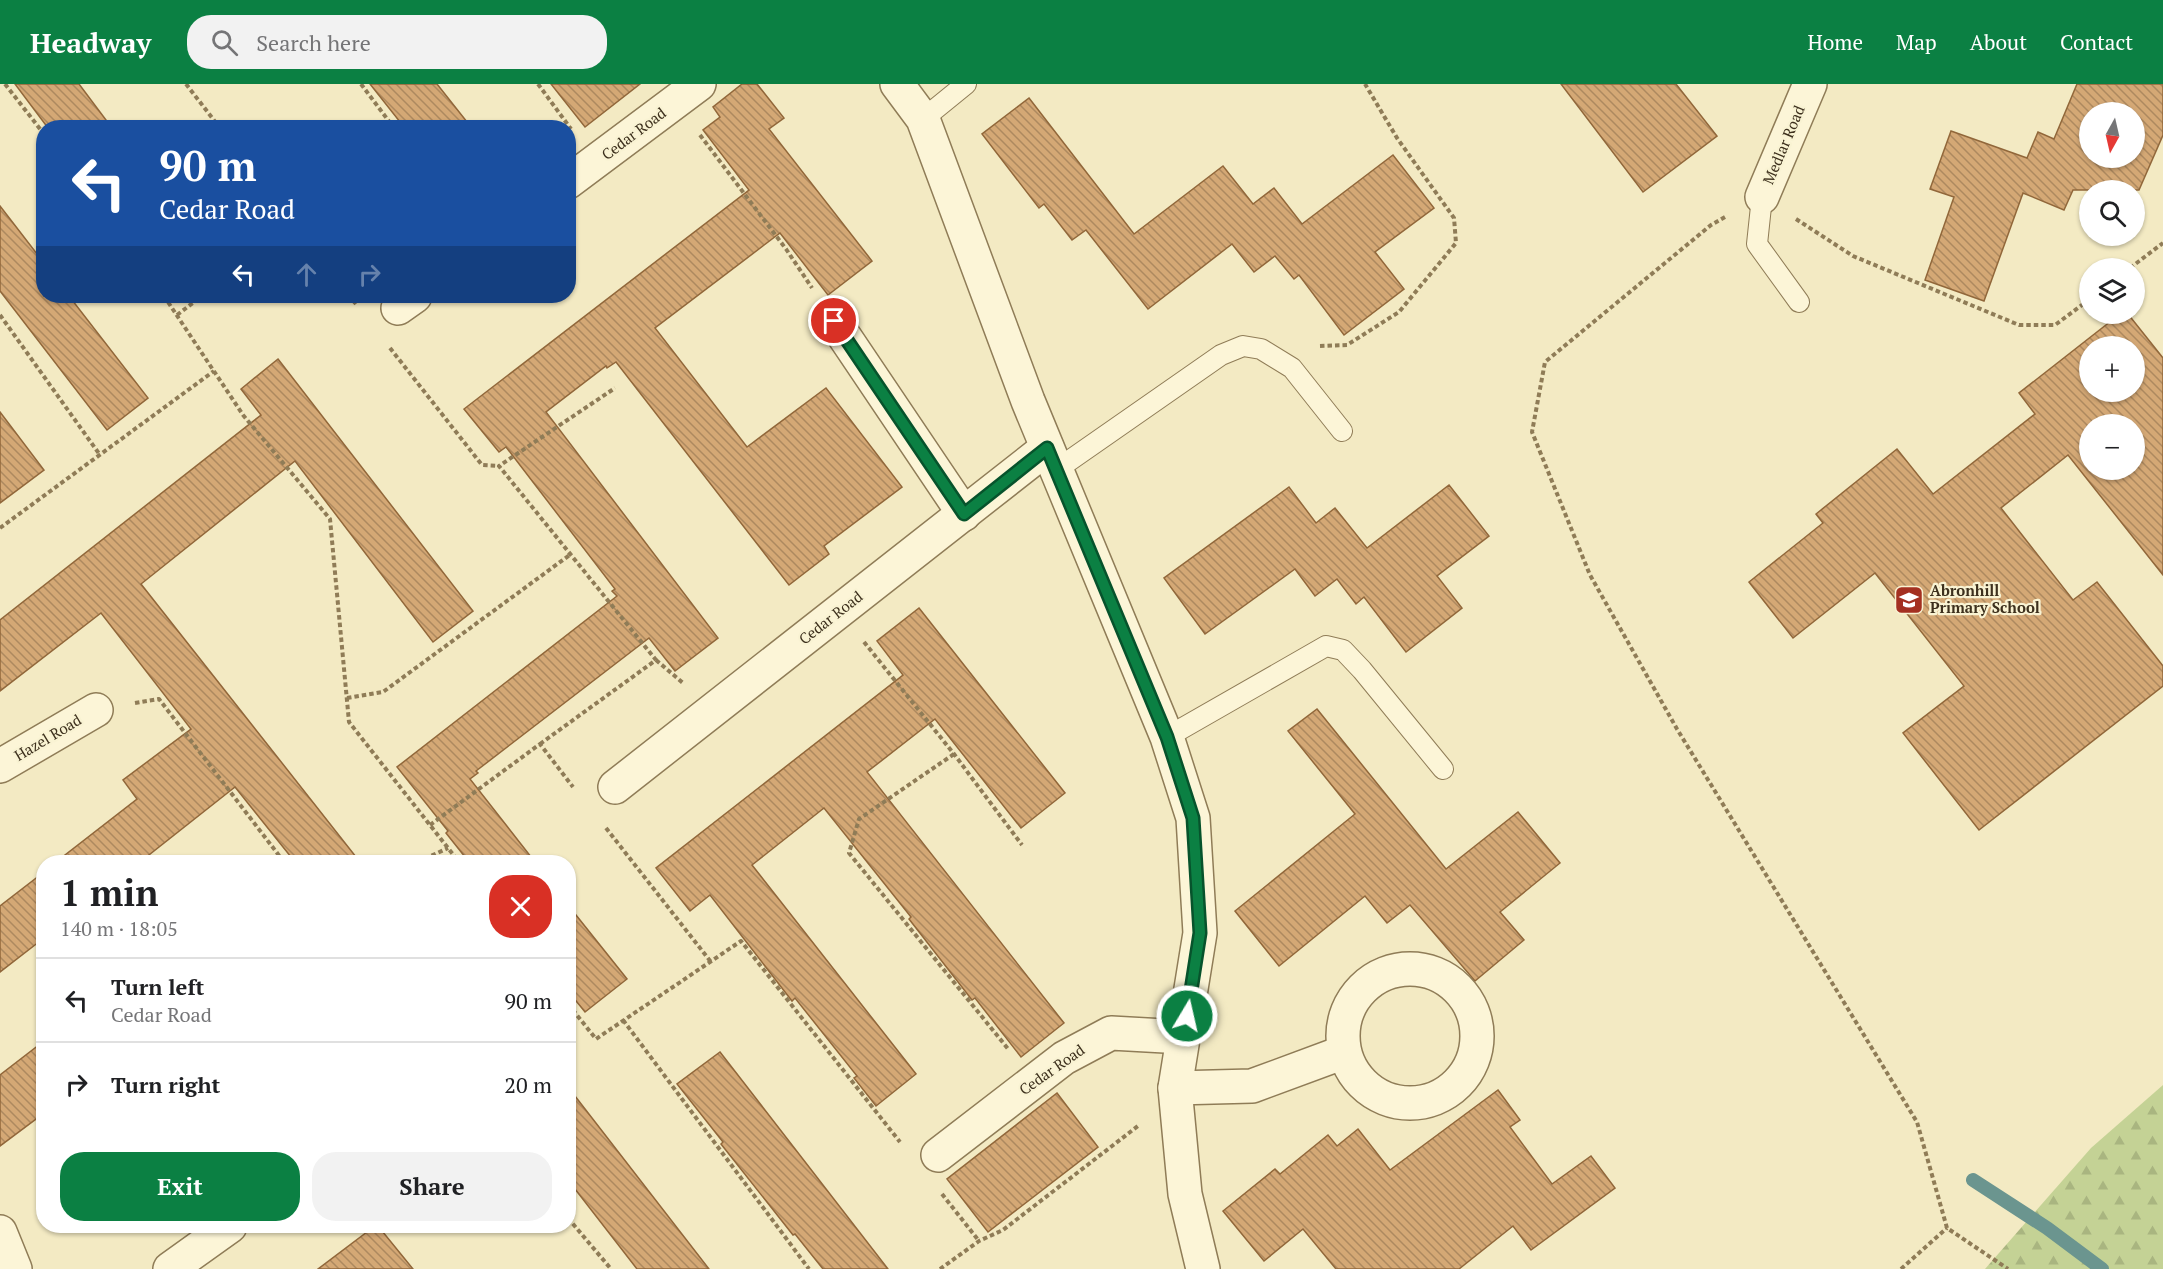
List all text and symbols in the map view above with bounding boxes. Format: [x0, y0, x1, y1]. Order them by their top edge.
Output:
search box [187, 15, 607, 69]
text: Headway [30, 24, 151, 61]
icon: search [208, 26, 241, 59]
text: Search here [256, 28, 371, 57]
text: Home [1807, 28, 1863, 56]
text: Map [1896, 28, 1937, 56]
text: About [1970, 28, 2027, 56]
text: Contact [2060, 28, 2133, 56]
street label: Cedar Road [597, 102, 670, 164]
street label: Medlar Road [1757, 102, 1809, 187]
north arrow [2079, 102, 2145, 168]
map controls [2079, 102, 2145, 480]
text: 90 m [159, 137, 257, 193]
icon: left [60, 144, 138, 222]
button: search [2079, 180, 2145, 246]
text: Cedar Road [159, 191, 295, 227]
icon: left [227, 258, 260, 291]
icon: ahead [290, 258, 323, 291]
icon: right [353, 258, 386, 291]
button: layers [2079, 258, 2145, 324]
pin [808, 295, 859, 346]
icon: arrive [817, 304, 850, 337]
button: + [2079, 336, 2145, 402]
button: − [2079, 414, 2145, 480]
place label: Abronhill Primary School [1930, 580, 2040, 617]
school or university icon: Abronhill Primary School [1893, 584, 1925, 616]
street label: Cedar Road [794, 586, 866, 648]
street label: Hazel Road [10, 709, 85, 765]
text: 1 min [60, 869, 158, 916]
button: close [489, 875, 552, 938]
text: 140 m · 18:05 [60, 915, 178, 942]
text: Turn left [111, 972, 204, 1001]
icon: left [60, 984, 93, 1017]
position arrow [1155, 984, 1219, 1048]
text: 90 m [504, 986, 552, 1015]
text: Cedar Road [111, 1001, 212, 1028]
street label: Cedar Road [1015, 1039, 1088, 1099]
icon: right [60, 1068, 93, 1101]
text: Turn right [111, 1070, 220, 1099]
text: 20 m [504, 1070, 552, 1099]
button: Exit [60, 1152, 300, 1221]
button: Share [312, 1152, 552, 1221]

